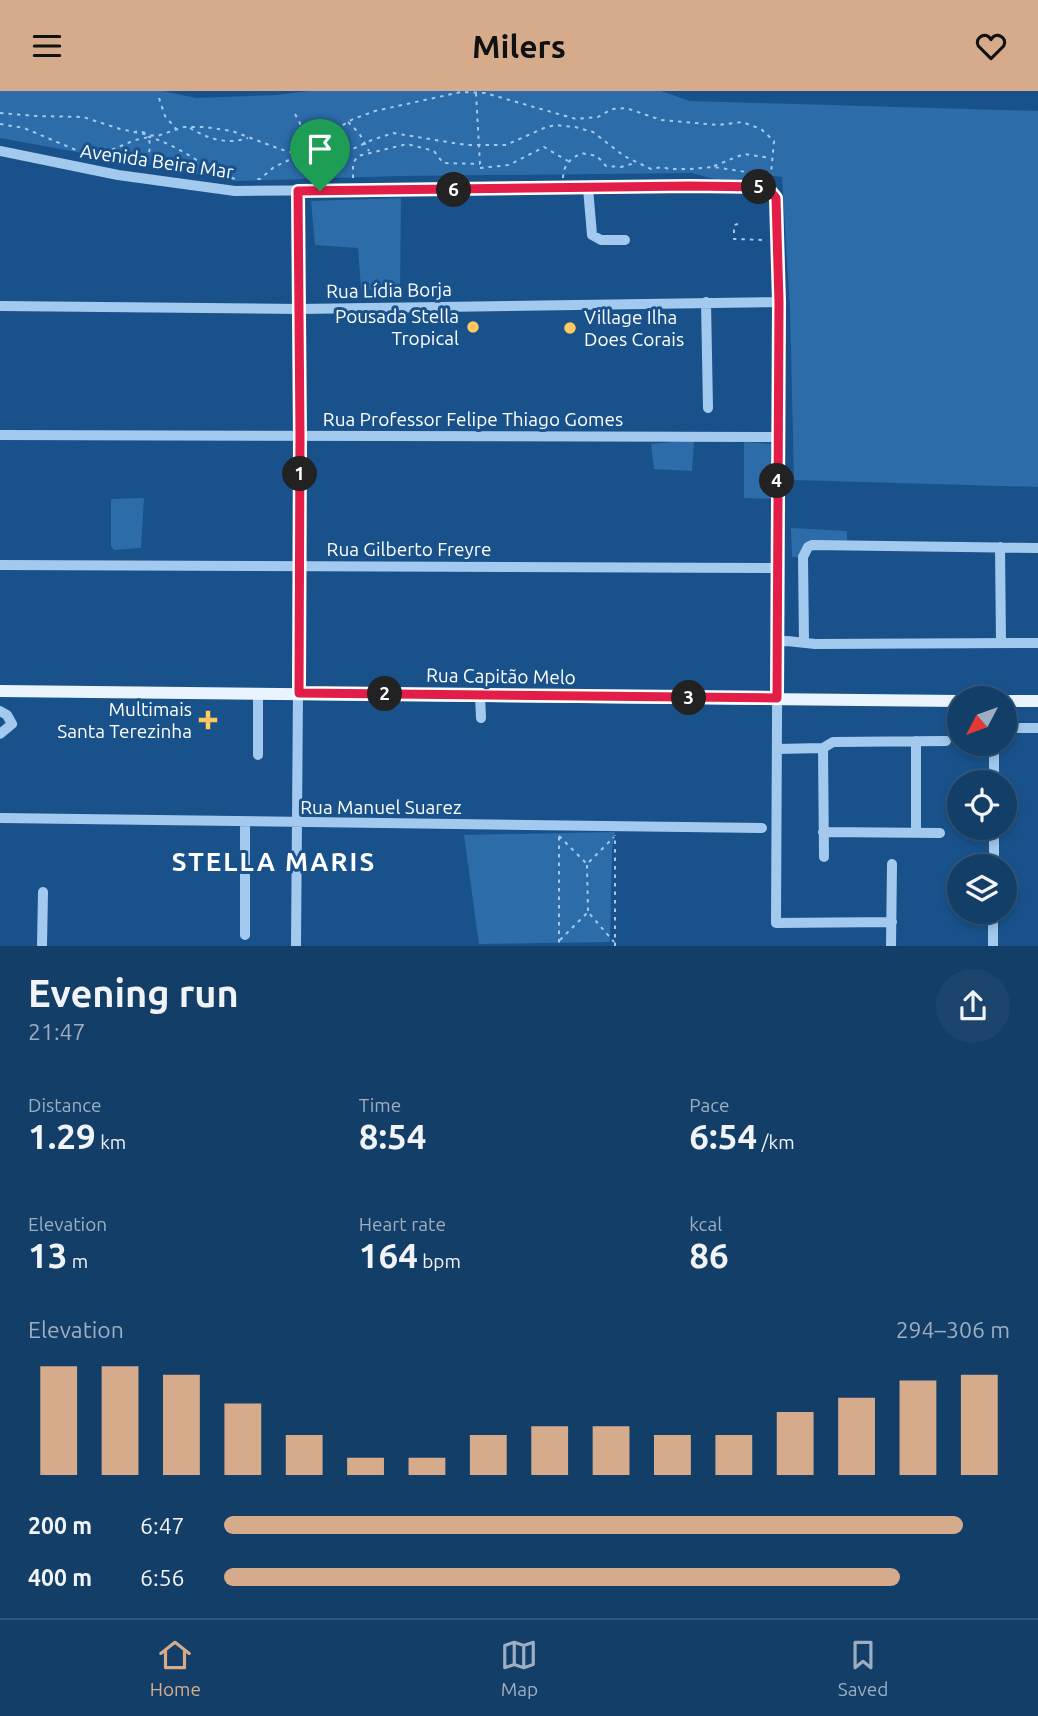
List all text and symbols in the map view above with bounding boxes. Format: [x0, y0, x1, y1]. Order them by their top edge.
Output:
icon: menu [28, 27, 66, 65]
icon: heart [972, 27, 1010, 65]
text: Milers [472, 28, 566, 64]
pin [290, 119, 350, 191]
icon: arrive [301, 130, 339, 168]
street label: Avenida Beira Mar [79, 139, 235, 183]
pin: 5 [742, 169, 776, 205]
pin: 6 [436, 173, 472, 207]
text: 5 [753, 175, 764, 197]
text: 6 [448, 178, 459, 200]
street label: Rua Lídia Borja [326, 278, 452, 302]
place label: Pousada Stella Tropical [335, 305, 459, 349]
place label: Village Ilha Does Corais [584, 306, 684, 350]
marker: Pousada Stella Tropical [465, 319, 481, 335]
marker: Village Ilha Does Corais [562, 320, 578, 336]
street label: Rua Professor Felipe Thiago Gomes [323, 408, 623, 430]
pin: 1 [282, 457, 318, 491]
text: 1 [294, 462, 305, 484]
pin: 4 [760, 463, 794, 499]
text: 4 [771, 469, 782, 491]
street label: Rua Gilberto Freyre [327, 538, 491, 560]
street label: Rua Capitão Melo [426, 664, 576, 688]
pin: 2 [368, 677, 402, 711]
pin: 3 [672, 681, 706, 715]
text: 2 [379, 682, 390, 704]
text: 3 [683, 686, 694, 708]
north arrow [947, 686, 1017, 756]
map controls [947, 686, 1017, 924]
place label: Multimais Santa Terezinha [57, 698, 192, 742]
marker: Multimais Santa Terezinha [198, 710, 218, 730]
button: locate [947, 770, 1017, 840]
street label: Rua Manuel Suarez [300, 796, 462, 818]
district label: STELLA MARIS [172, 847, 376, 876]
button: layers [947, 854, 1017, 924]
button: share [936, 969, 1010, 1043]
text: Evening run [28, 972, 239, 1014]
text: 21:47 [28, 1019, 86, 1044]
text: Distance [28, 1094, 102, 1116]
text: Time [359, 1094, 401, 1116]
text: Pace [689, 1094, 730, 1116]
text: 1.29 [28, 1116, 96, 1156]
text: 8:54 [359, 1116, 427, 1156]
text: 6:54 [689, 1116, 757, 1156]
text: km [96, 1131, 126, 1153]
text: /km [757, 1131, 795, 1153]
text: Elevation [28, 1213, 107, 1235]
text: Heart rate [359, 1213, 446, 1235]
text: kcal [689, 1213, 722, 1235]
text: 13 [28, 1235, 67, 1275]
text: 164 [359, 1235, 418, 1275]
text: 86 [689, 1235, 729, 1275]
text: m [67, 1250, 88, 1272]
text: bpm [418, 1250, 461, 1272]
text: Elevation [28, 1317, 124, 1342]
text: 294–306 m [896, 1317, 1010, 1342]
text: 200 m [28, 1513, 92, 1538]
text: 6:47 [140, 1513, 185, 1538]
text: 400 m [28, 1565, 92, 1590]
text: 6:56 [140, 1565, 185, 1590]
tab: Home [150, 1636, 201, 1700]
tab: Map [500, 1636, 538, 1700]
tab: Saved [838, 1636, 888, 1700]

